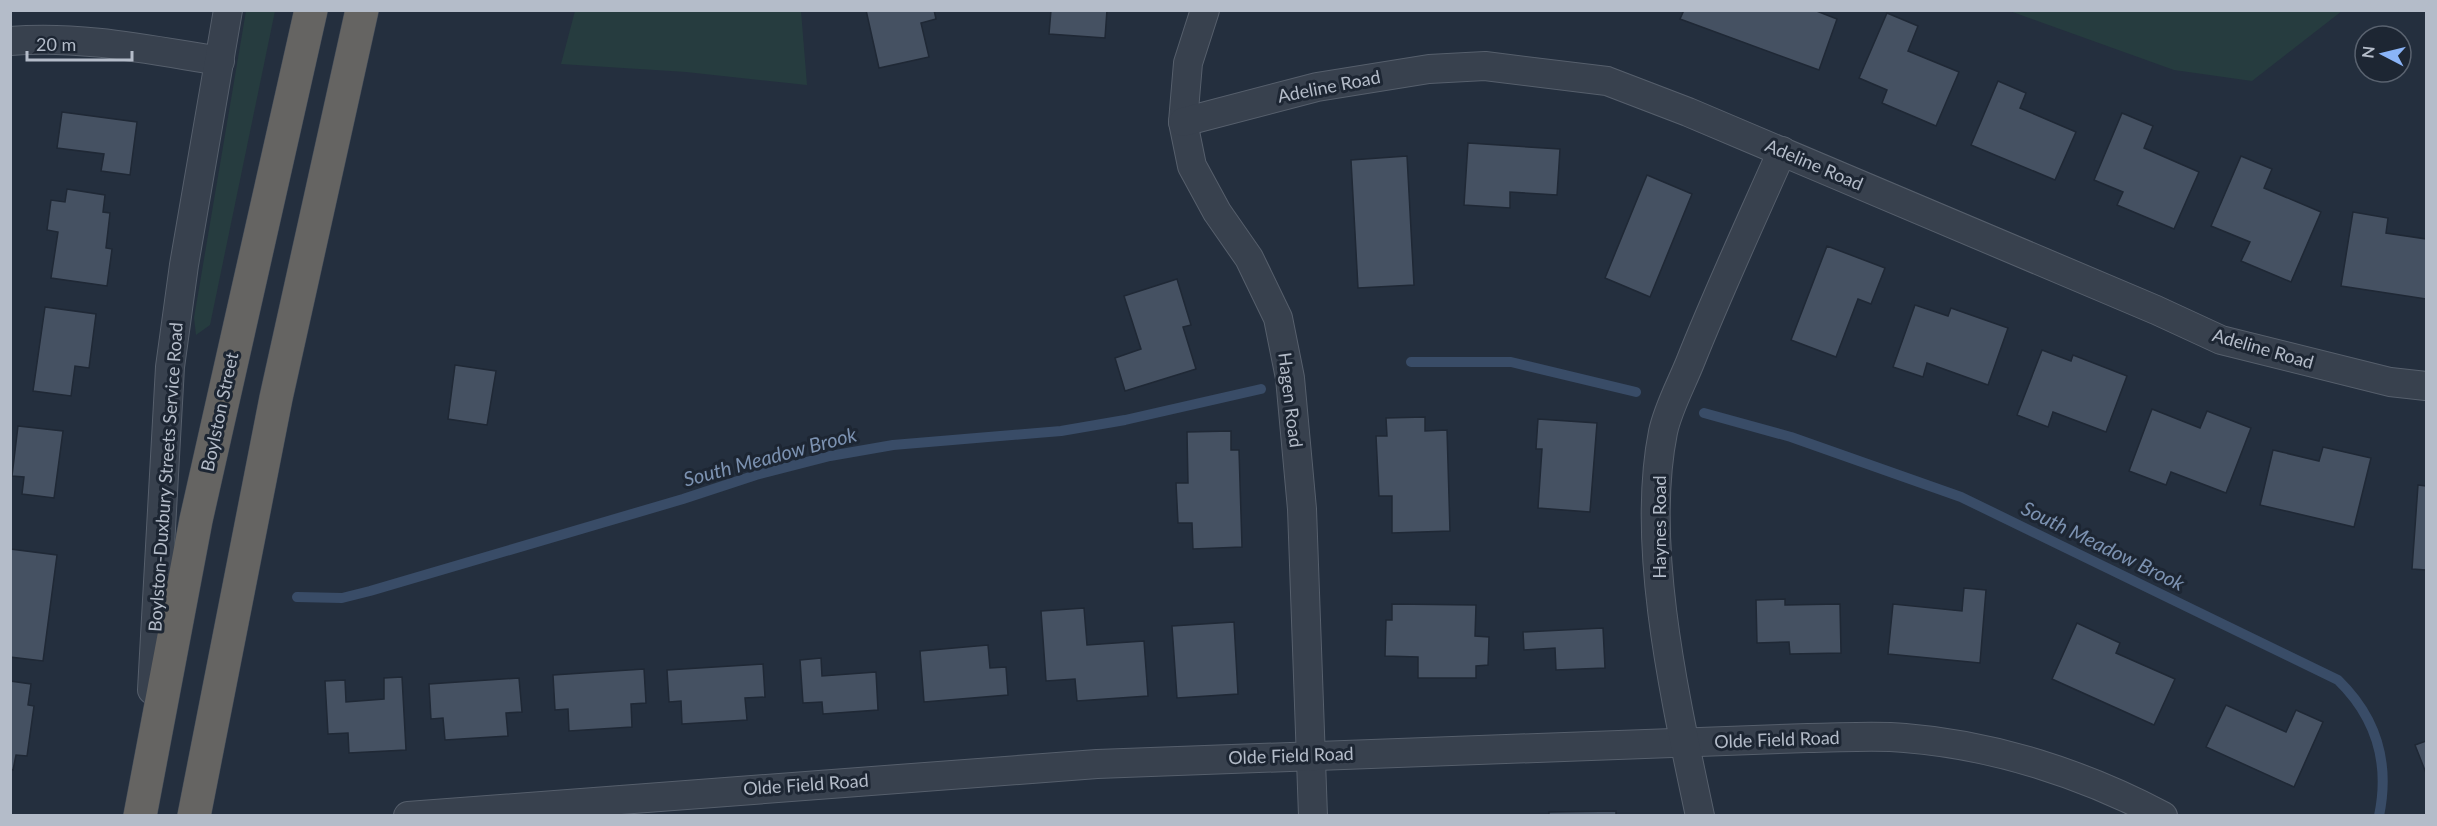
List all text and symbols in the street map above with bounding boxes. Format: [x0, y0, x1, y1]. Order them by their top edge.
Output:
scale bar [27, 24, 132, 62]
north arrow [2353, 24, 2413, 84]
text: 20 m [36, 33, 76, 55]
text: N [2357, 45, 2378, 59]
street label: Adeline Road [1276, 65, 1382, 107]
street label: Adeline Road [1762, 134, 1867, 195]
street label: Boylston-Duxbury Streets Service Road [143, 321, 187, 633]
street label: Adeline Road [2210, 323, 2316, 373]
street label: Boylston Street [196, 350, 243, 473]
street label: Hagen Road [1274, 351, 1308, 449]
water label: South Meadow Brook [681, 421, 859, 491]
street label: Haynes Road [1648, 475, 1670, 579]
water label: South Meadow Brook [2018, 495, 2189, 595]
street label: Olde Field Road [1714, 726, 1840, 752]
street label: Olde Field Road [1228, 742, 1354, 768]
street label: Olde Field Road [743, 769, 869, 799]

